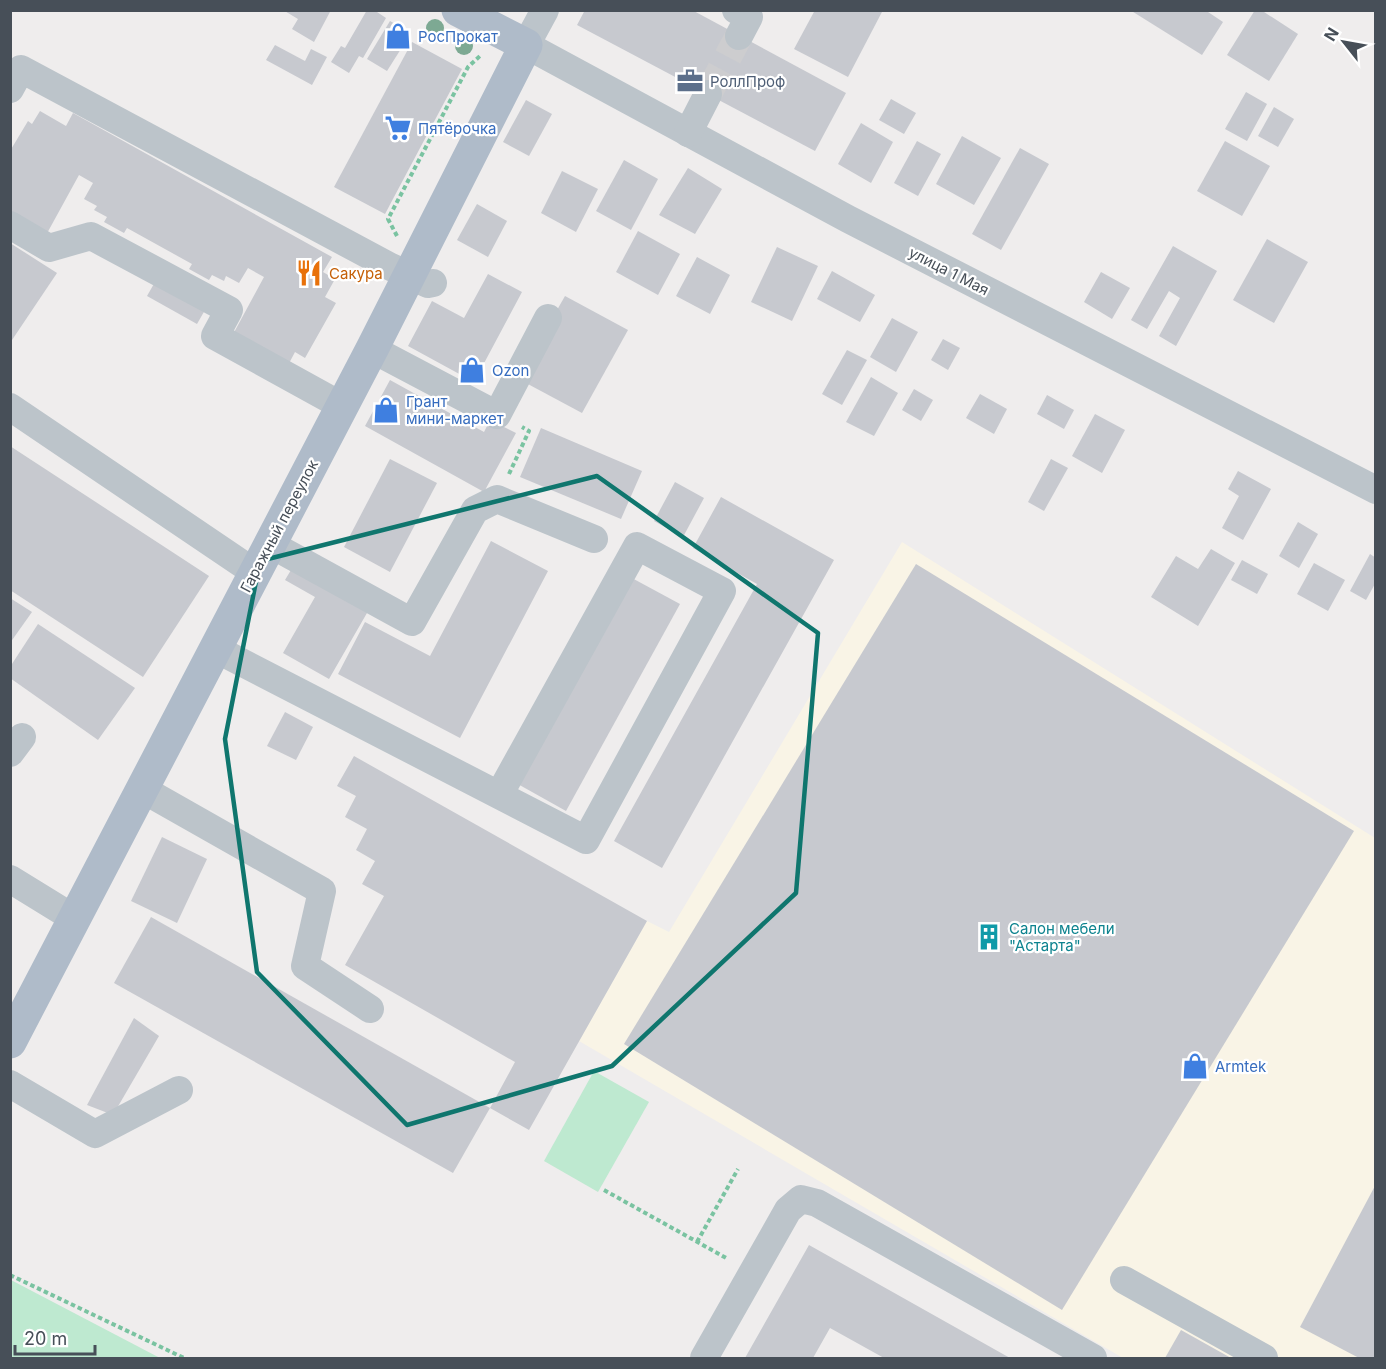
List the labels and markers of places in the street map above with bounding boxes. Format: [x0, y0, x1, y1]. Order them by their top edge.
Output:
shop icon: РосПрокат [383, 21, 413, 51]
place label: РосПрокат [418, 27, 498, 46]
office icon: РоллПроф [675, 66, 705, 96]
place label: РоллПроф [710, 72, 785, 91]
supermarket icon: Пятёрочка [383, 113, 413, 143]
place label: Пятёрочка [418, 119, 497, 138]
restaurant icon: Сакура [294, 258, 324, 288]
place label: Сакура [329, 264, 383, 283]
shop icon: Ozon [457, 355, 487, 385]
place label: Ozon [492, 361, 529, 380]
place label: Грант мини-маркет [406, 392, 504, 428]
shop icon: Грант мини-маркет [371, 395, 401, 425]
place label: Салон мебели "Астарта" [1009, 919, 1115, 955]
building icon: Салон мебели "Астарта" [974, 922, 1004, 952]
shop icon: Armtek [1180, 1051, 1210, 1081]
place label: Armtek [1215, 1057, 1267, 1076]

